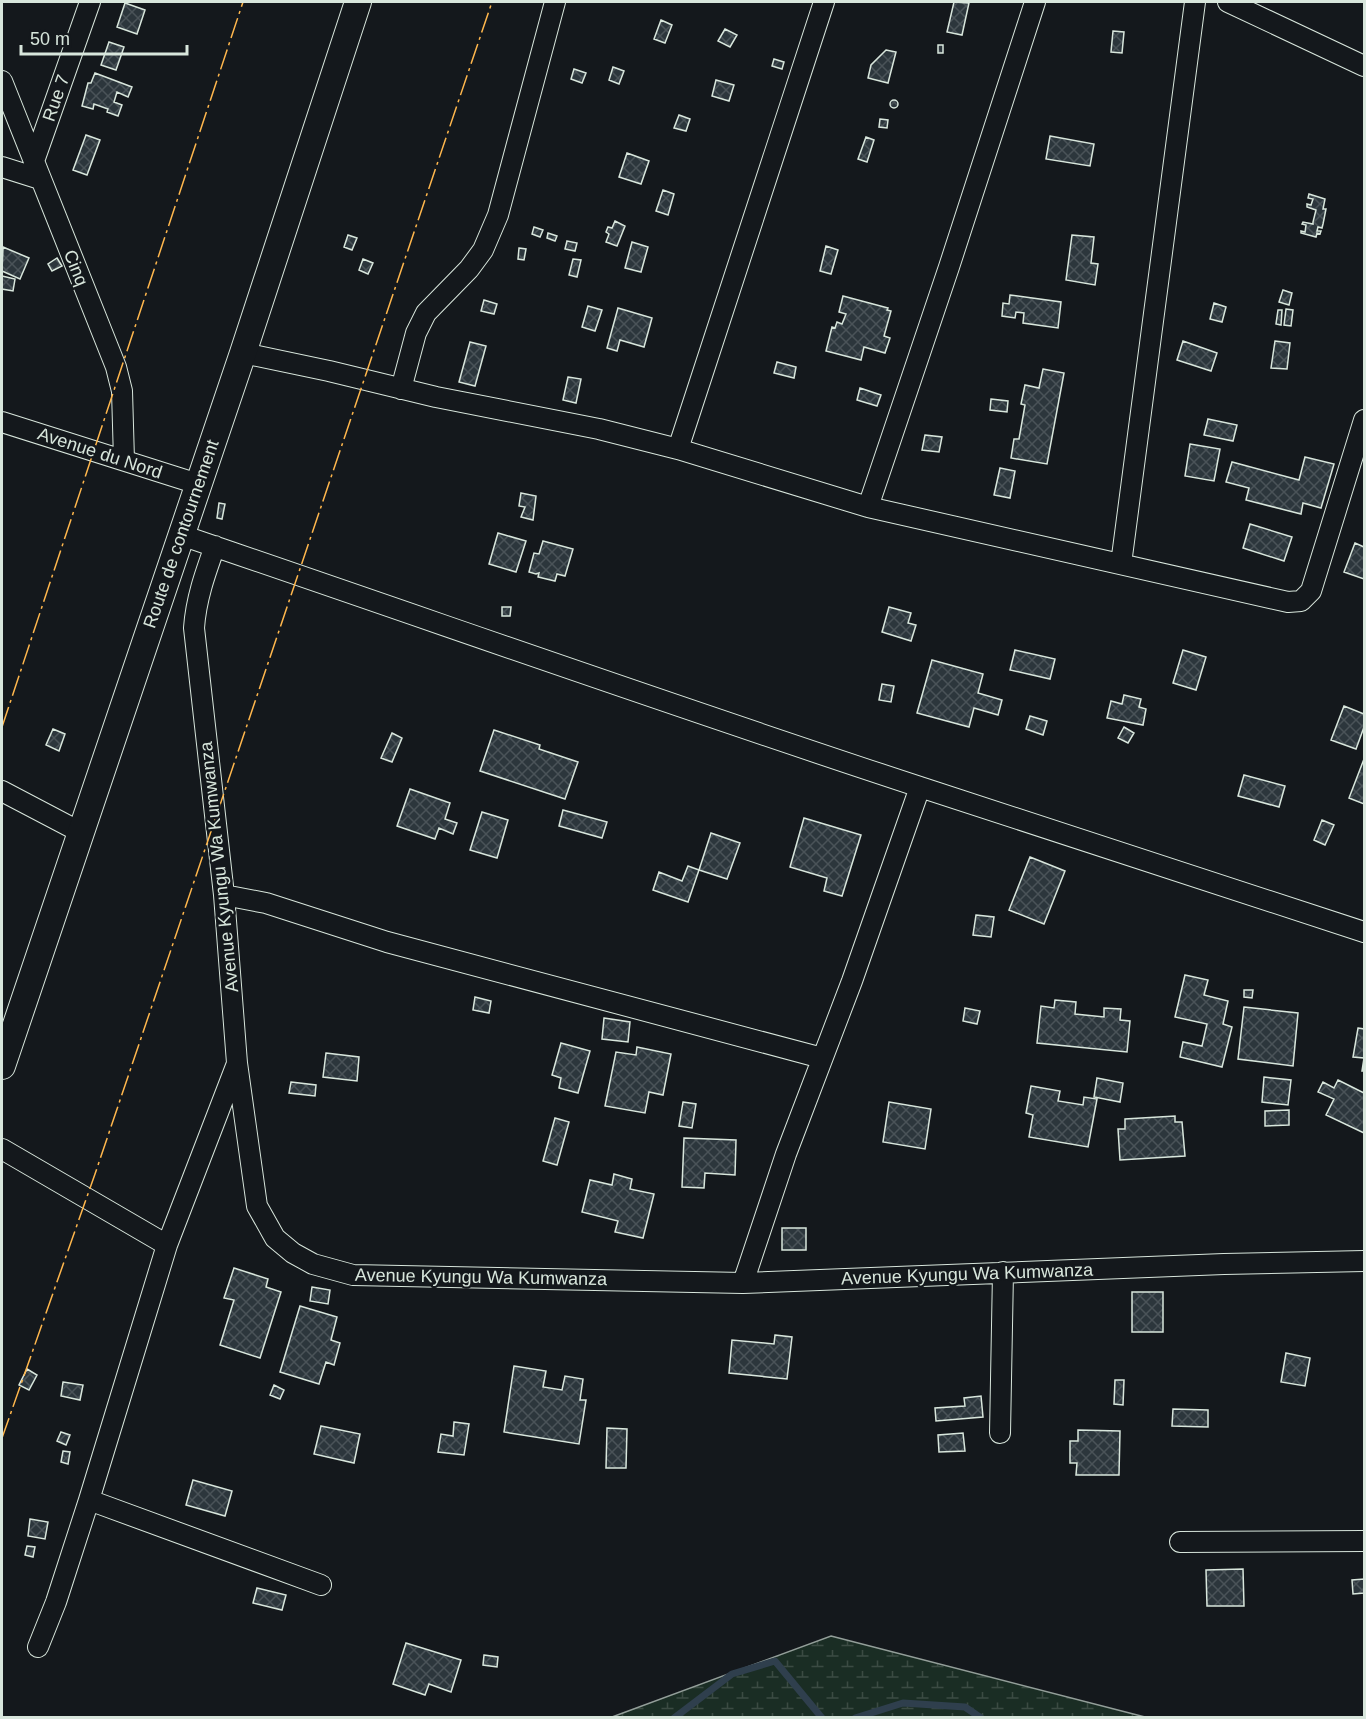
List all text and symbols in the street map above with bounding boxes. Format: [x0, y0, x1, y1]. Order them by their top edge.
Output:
scale bar [21, 18, 188, 56]
text: 50 m [30, 29, 70, 49]
street label: Rue 7 [39, 72, 73, 124]
street label: Cinq [60, 247, 92, 289]
street label: Avenue du Nord [35, 423, 165, 483]
street label: Route de contournement [139, 437, 223, 631]
street label: Avenue Kyungu Wa Kumwanza [196, 740, 242, 993]
street label: Avenue Kyungu Wa Kumwanza [841, 1260, 1094, 1288]
street label: Avenue Kyungu Wa Kumwanza [355, 1265, 608, 1289]

